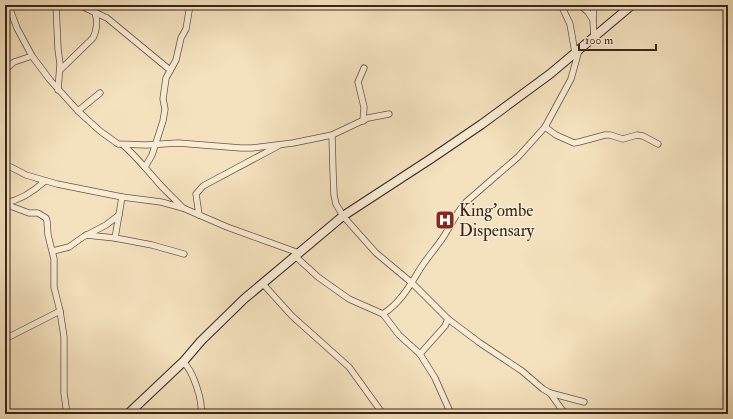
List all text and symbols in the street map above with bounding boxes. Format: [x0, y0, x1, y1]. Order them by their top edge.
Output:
scale bar [579, 26, 656, 52]
text: 100 m [585, 33, 614, 48]
place label: King'ombe Dispensary [459, 200, 535, 242]
hospital icon: King'ombe Dispensary [434, 209, 456, 231]

